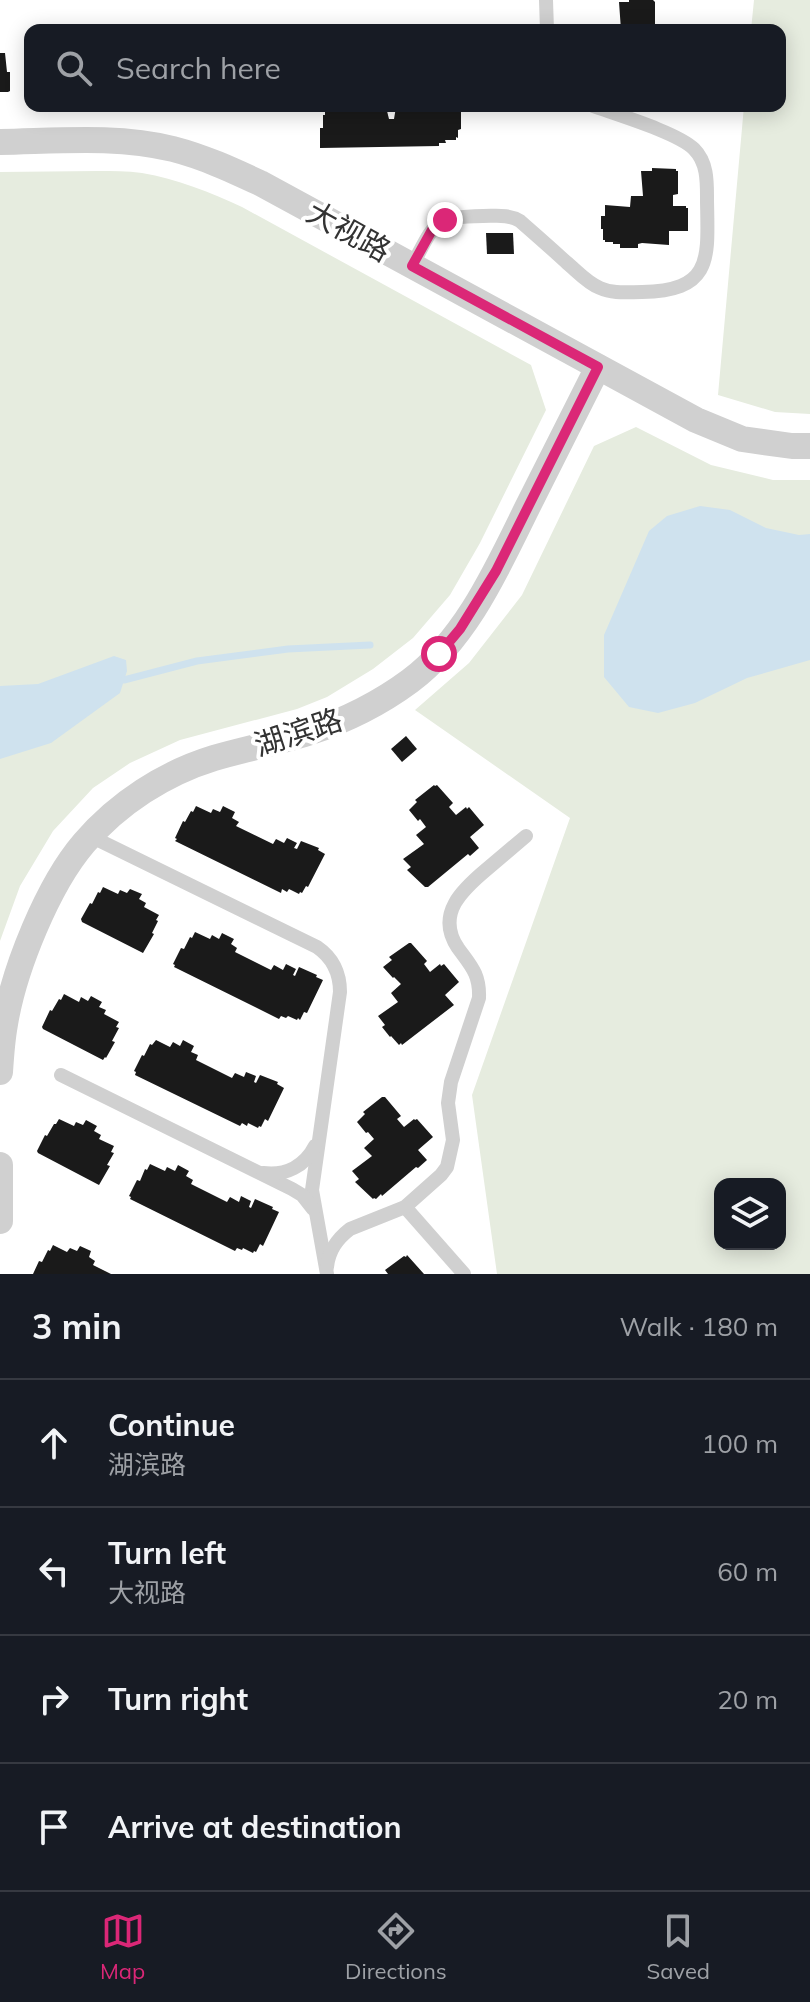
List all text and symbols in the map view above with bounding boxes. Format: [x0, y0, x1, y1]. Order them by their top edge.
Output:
search box [24, 24, 786, 112]
icon: search [52, 46, 96, 90]
text: Search here [116, 49, 281, 87]
street label: 大视路 [300, 193, 398, 269]
route end [427, 202, 463, 238]
route start [421, 636, 457, 672]
street label: 湖滨路 [249, 700, 347, 764]
map controls [714, 1178, 786, 1250]
button: layers [714, 1178, 786, 1250]
text: 3 min [32, 1305, 122, 1348]
text: Walk · 180 m [619, 1310, 778, 1343]
text: Continue [108, 1406, 235, 1444]
icon: ahead [32, 1421, 76, 1465]
text: 100 m [702, 1427, 778, 1460]
text: 湖滨路 [108, 1448, 186, 1481]
text: Turn left [108, 1534, 226, 1572]
icon: left [32, 1549, 76, 1593]
text: 60 m [717, 1555, 778, 1588]
text: 大视路 [108, 1576, 186, 1609]
icon: right [32, 1677, 76, 1721]
text: Turn right [108, 1680, 248, 1718]
text: 20 m [717, 1683, 778, 1716]
icon: arrive [32, 1805, 76, 1849]
text: Arrive at destination [108, 1808, 402, 1846]
tab: Map [100, 1909, 145, 1985]
tab: Directions [345, 1909, 447, 1985]
tab: Saved [647, 1909, 710, 1985]

